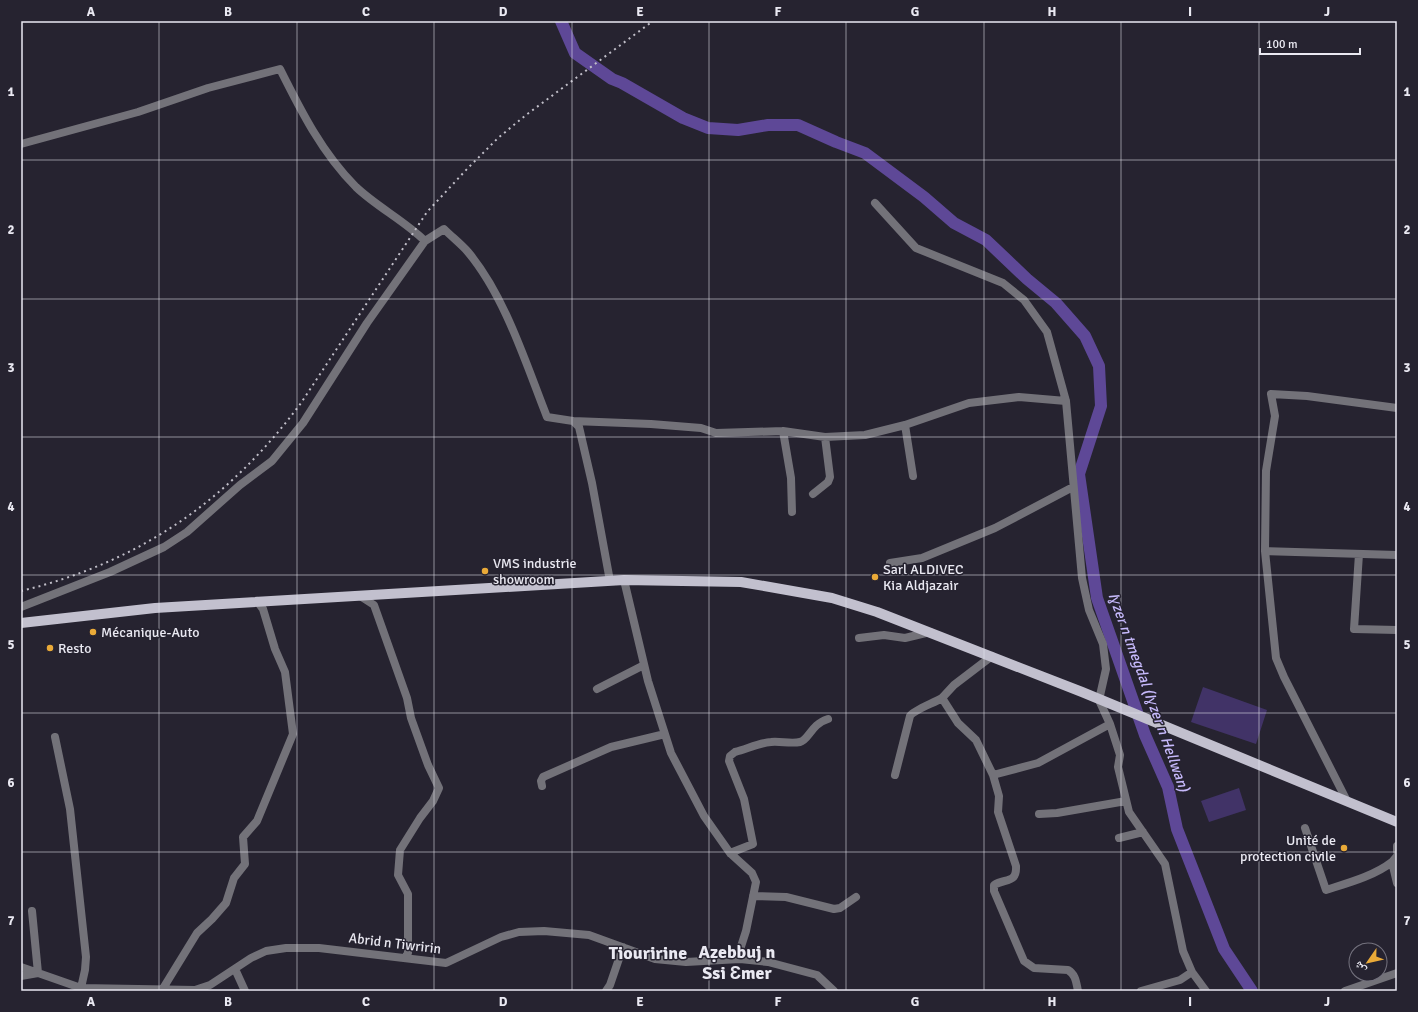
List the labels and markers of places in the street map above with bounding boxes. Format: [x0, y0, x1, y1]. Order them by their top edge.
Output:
place label: VMS industrie showroom [493, 555, 577, 588]
place label: Sarl ALDIVEC Kia Aldjazair [883, 561, 963, 594]
marker: VMS industrie showroom [480, 566, 490, 576]
marker: Sarl ALDIVEC Kia Aldjazair [870, 572, 880, 582]
place label: Mécanique-Auto [101, 624, 200, 641]
marker: Mécanique-Auto [88, 627, 98, 637]
place label: Resto [58, 640, 91, 657]
marker: Resto [45, 643, 55, 653]
place label: Unité de protection civile [1240, 832, 1336, 865]
marker: Unité de protection civile [1339, 843, 1349, 853]

